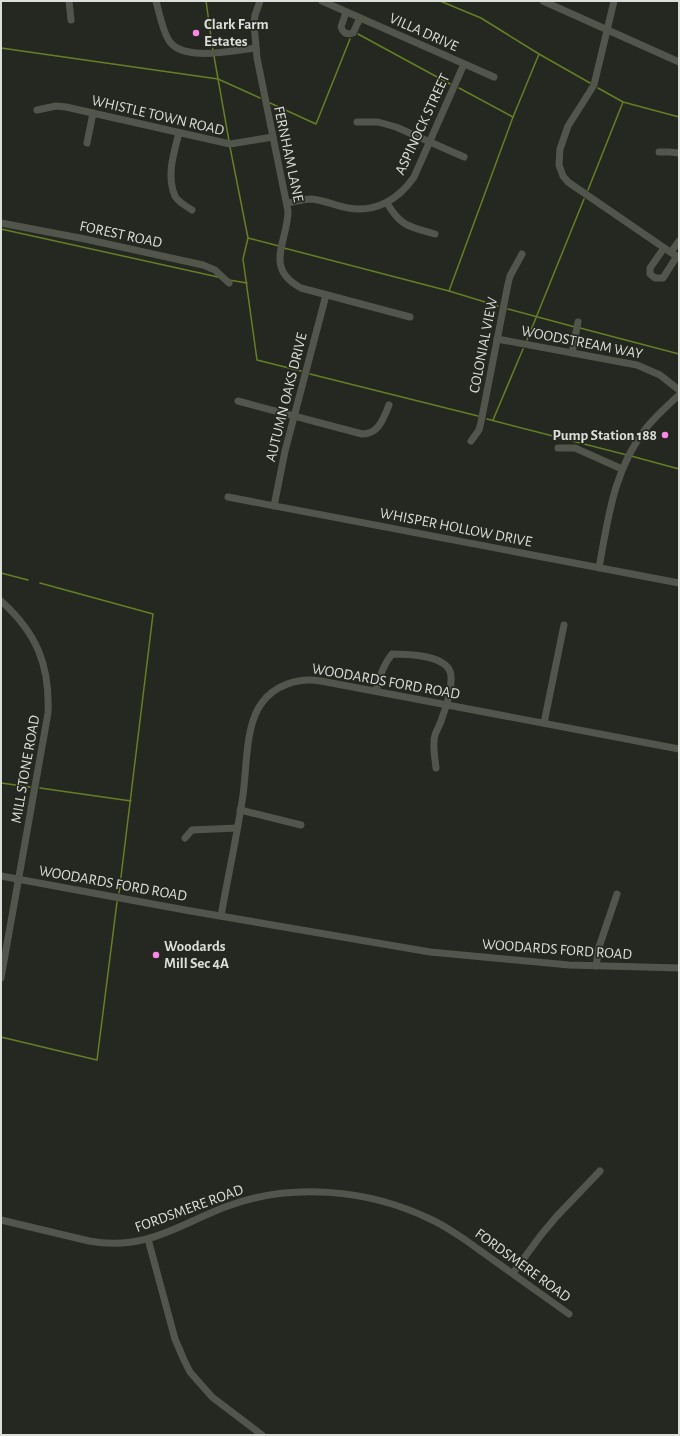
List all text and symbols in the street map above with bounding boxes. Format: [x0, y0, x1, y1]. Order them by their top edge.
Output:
street label: VILLA DRIVE [387, 11, 460, 54]
place label: Clark Farm Estates [204, 17, 269, 49]
marker: Clark Farm Estates [191, 28, 201, 38]
street label: ASPINOCK STREET [392, 71, 453, 177]
street label: WHISTLE TOWN ROAD [90, 93, 226, 138]
street label: FERNHAM LANE [271, 105, 306, 204]
street label: FOREST ROAD [78, 218, 164, 251]
street label: COLONIAL VIEW [467, 295, 500, 394]
street label: WOODSTREAM WAY [520, 323, 644, 362]
street label: AUTUMN OAKS DRIVE [263, 331, 310, 463]
place label: Pump Station 188 [552, 428, 657, 443]
marker: Pump Station 188 [660, 430, 670, 440]
street label: WHISPER HOLLOW DRIVE [379, 505, 533, 550]
street label: WOODARDS FORD ROAD [311, 661, 462, 702]
street label: MILL STONE ROAD [9, 713, 42, 824]
street label: WOODARDS FORD ROAD [38, 863, 189, 904]
street label: WOODARDS FORD ROAD [481, 937, 633, 962]
place label: Woodards Mill Sec 4A [164, 939, 229, 971]
marker: Woodards Mill Sec 4A [151, 950, 161, 960]
street label: FORDSMERE ROAD [133, 1182, 246, 1235]
street label: FORDSMERE ROAD [472, 1226, 574, 1305]

